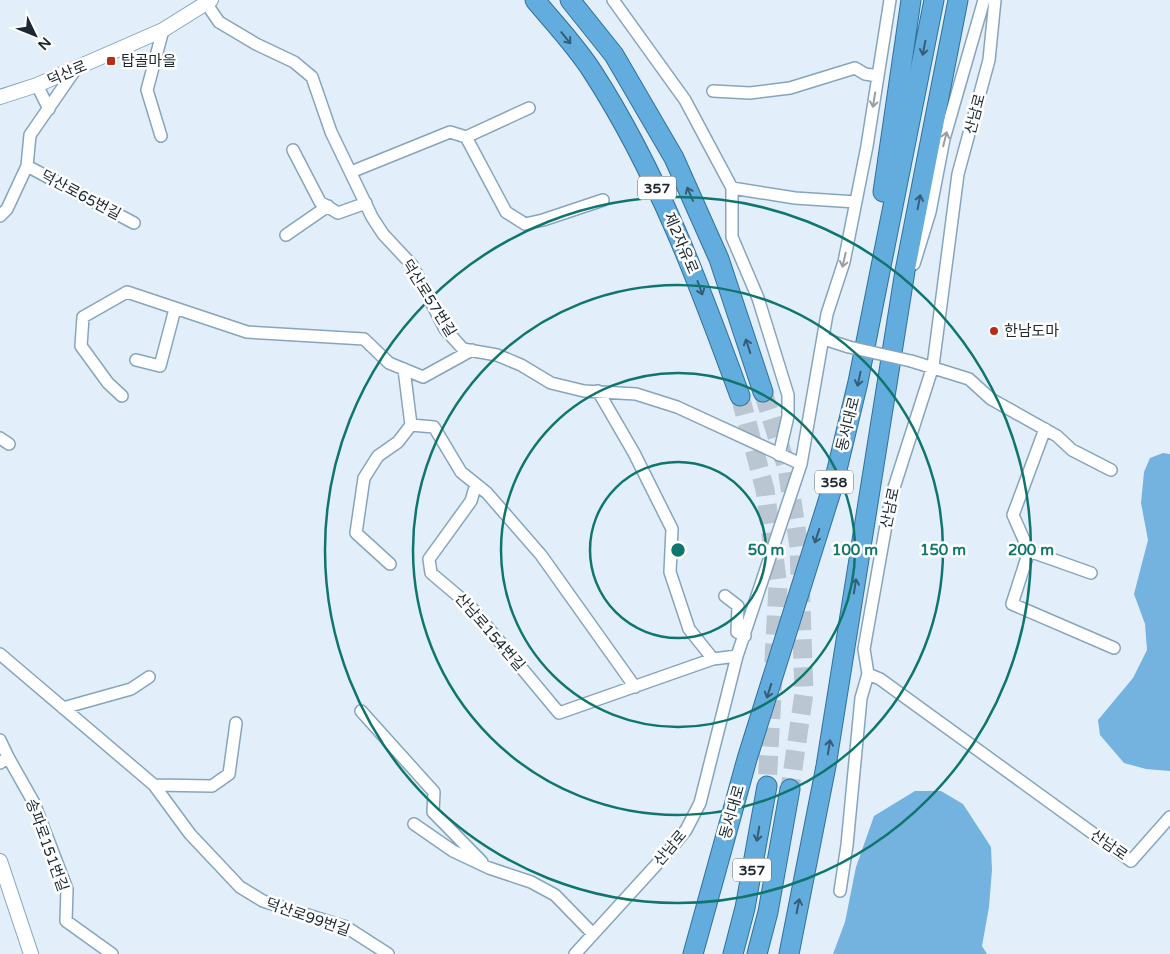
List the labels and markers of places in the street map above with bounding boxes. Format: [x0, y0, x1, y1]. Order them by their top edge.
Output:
place label: 탑골마을 [121, 52, 176, 70]
marker: 탑골마을 [105, 55, 117, 67]
place label: 한남도마 [1004, 322, 1059, 340]
marker: 한남도마 [988, 325, 1000, 337]
centre of rings [669, 541, 687, 559]

